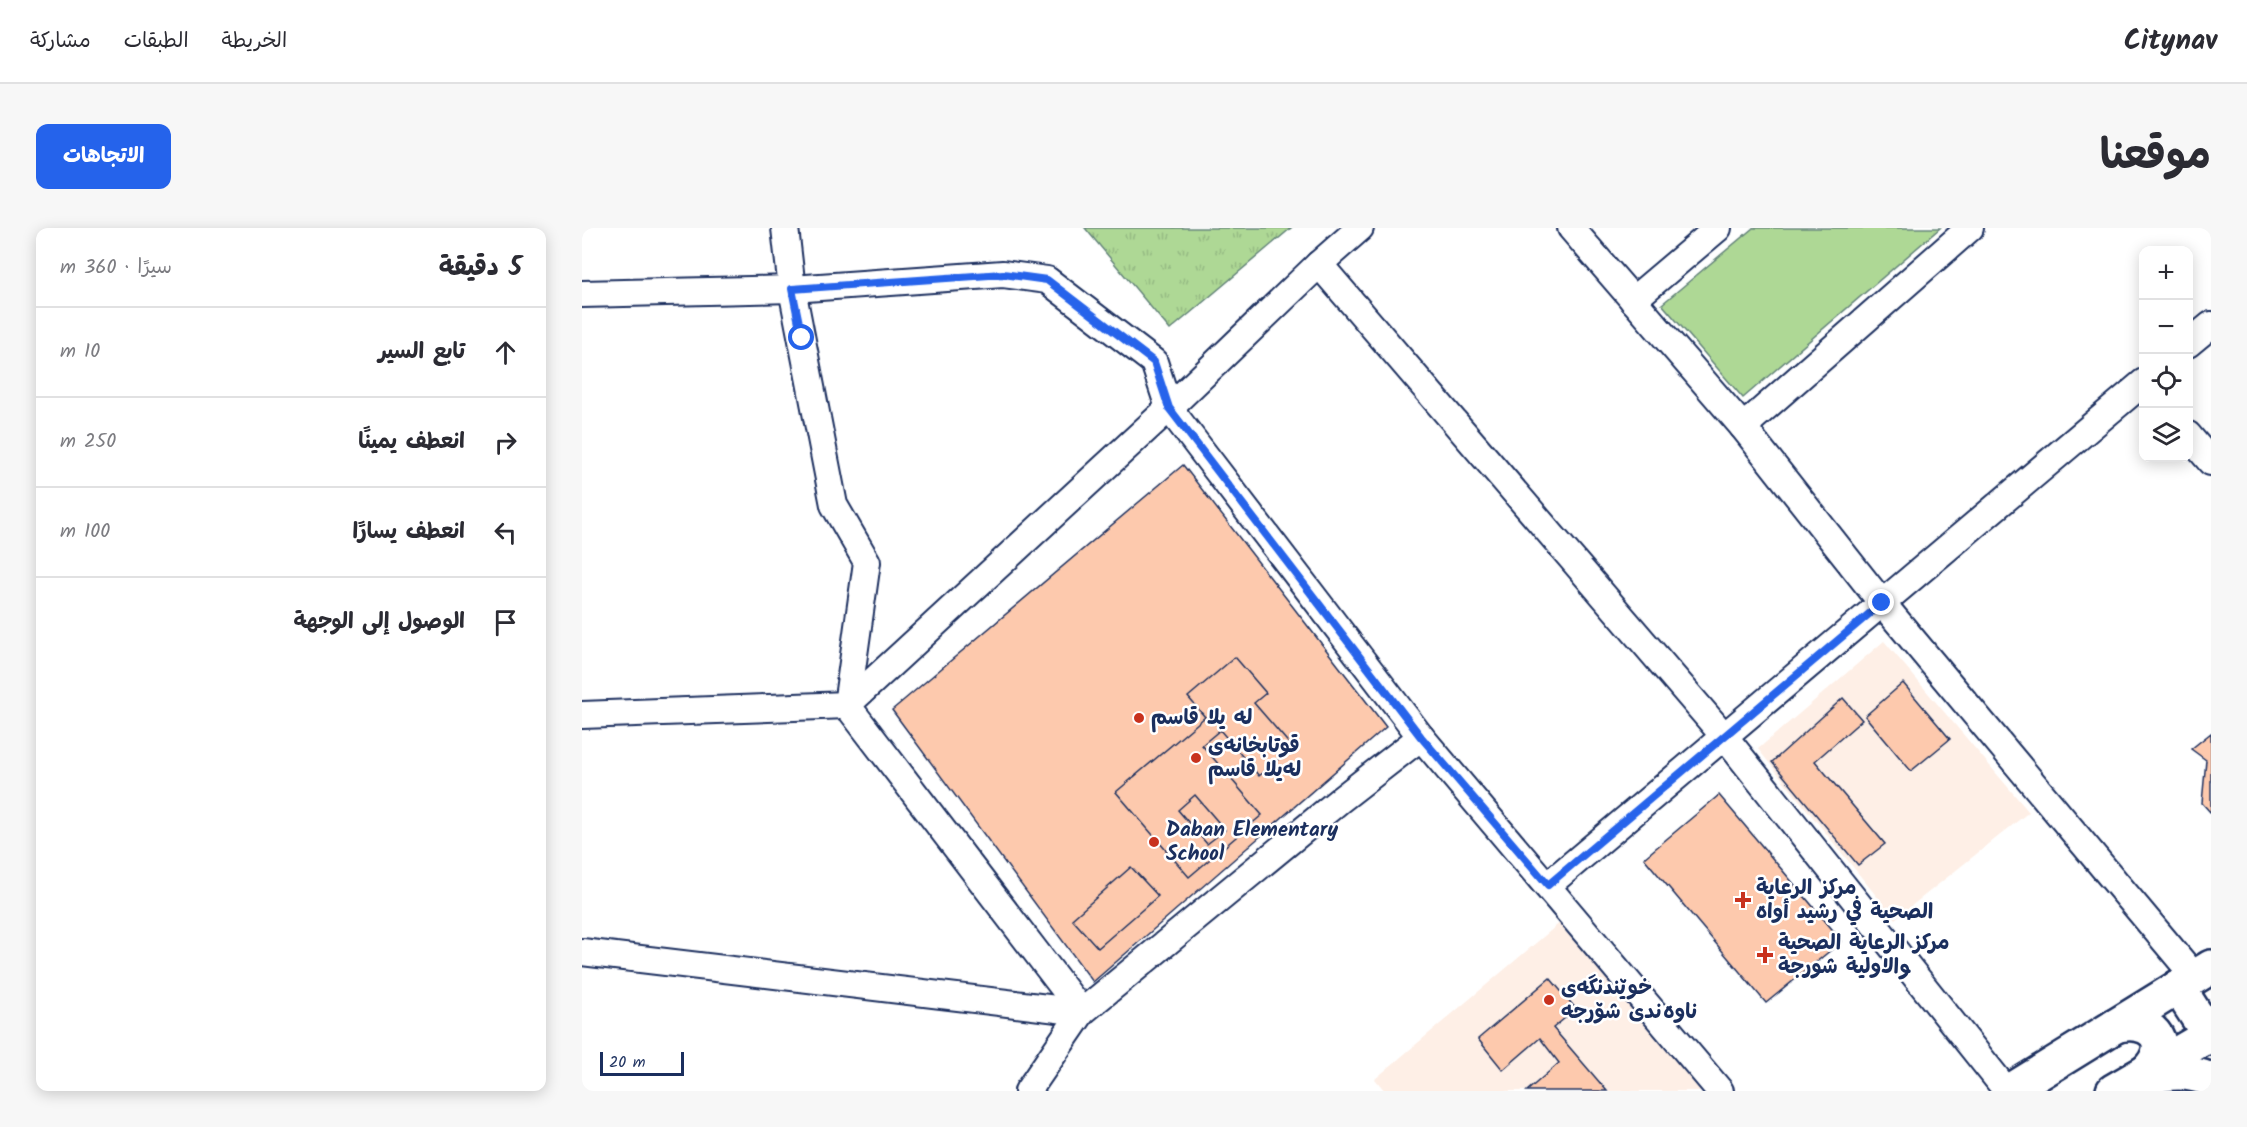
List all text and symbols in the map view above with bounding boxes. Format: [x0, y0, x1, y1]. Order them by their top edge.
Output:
text: Citynav [2124, 19, 2217, 64]
text: مشاركة [30, 25, 91, 58]
text: الطبقات [124, 25, 189, 58]
text: الخريطة [222, 25, 287, 58]
text: موقعنا [2100, 123, 2211, 190]
button: الاتجاهات [36, 124, 171, 189]
map controls [2139, 246, 2193, 462]
button: + [2139, 246, 2193, 300]
text: 5 دقيقة [439, 247, 522, 289]
text: سيرًا · 360 m [60, 252, 172, 284]
button: − [2139, 300, 2193, 354]
route start [788, 324, 814, 350]
text: تابع السير [378, 335, 465, 370]
text: 10 m [60, 336, 100, 368]
icon: ahead [489, 336, 522, 369]
button: locate [2139, 354, 2193, 408]
button: layers [2139, 408, 2193, 462]
text: انعطف يمينًا [358, 425, 465, 460]
text: 250 m [60, 426, 116, 458]
icon: right [489, 426, 522, 459]
text: انعطف يسارًا [353, 515, 465, 550]
text: 100 m [60, 516, 110, 548]
icon: left [489, 516, 522, 549]
route end [1868, 589, 1894, 615]
text: الوصول إلى الوجهة [293, 605, 465, 640]
icon: arrive [489, 606, 522, 639]
place label: له يلا قاسم [1151, 702, 1252, 735]
marker: له يلا قاسم [1132, 711, 1146, 725]
place label: قوتابخانەی لەیلا قاسم [1208, 730, 1301, 787]
marker: قوتابخانەی لەیلا قاسم [1189, 751, 1203, 765]
place label: Daban Elementary School [1166, 814, 1338, 871]
marker: Daban Elementary School [1147, 835, 1161, 849]
place label: مركز الرعاية الصحية في رشيد أواه [1756, 872, 1933, 929]
marker: مركز الرعاية الصحية في رشيد أواه [1734, 891, 1752, 909]
place label: مركز الرعاية الصحية والاولية شورجة [1778, 927, 1950, 984]
marker: مركز الرعاية الصحية والاولية شورجة [1756, 946, 1774, 964]
place label: خوێندنگەی ناوەندی شۆرجە [1561, 972, 1697, 1029]
marker: خوێندنگەی ناوەندی شۆرجە [1542, 993, 1556, 1007]
scale bar [600, 1049, 684, 1076]
text: 20 m [609, 1050, 645, 1075]

